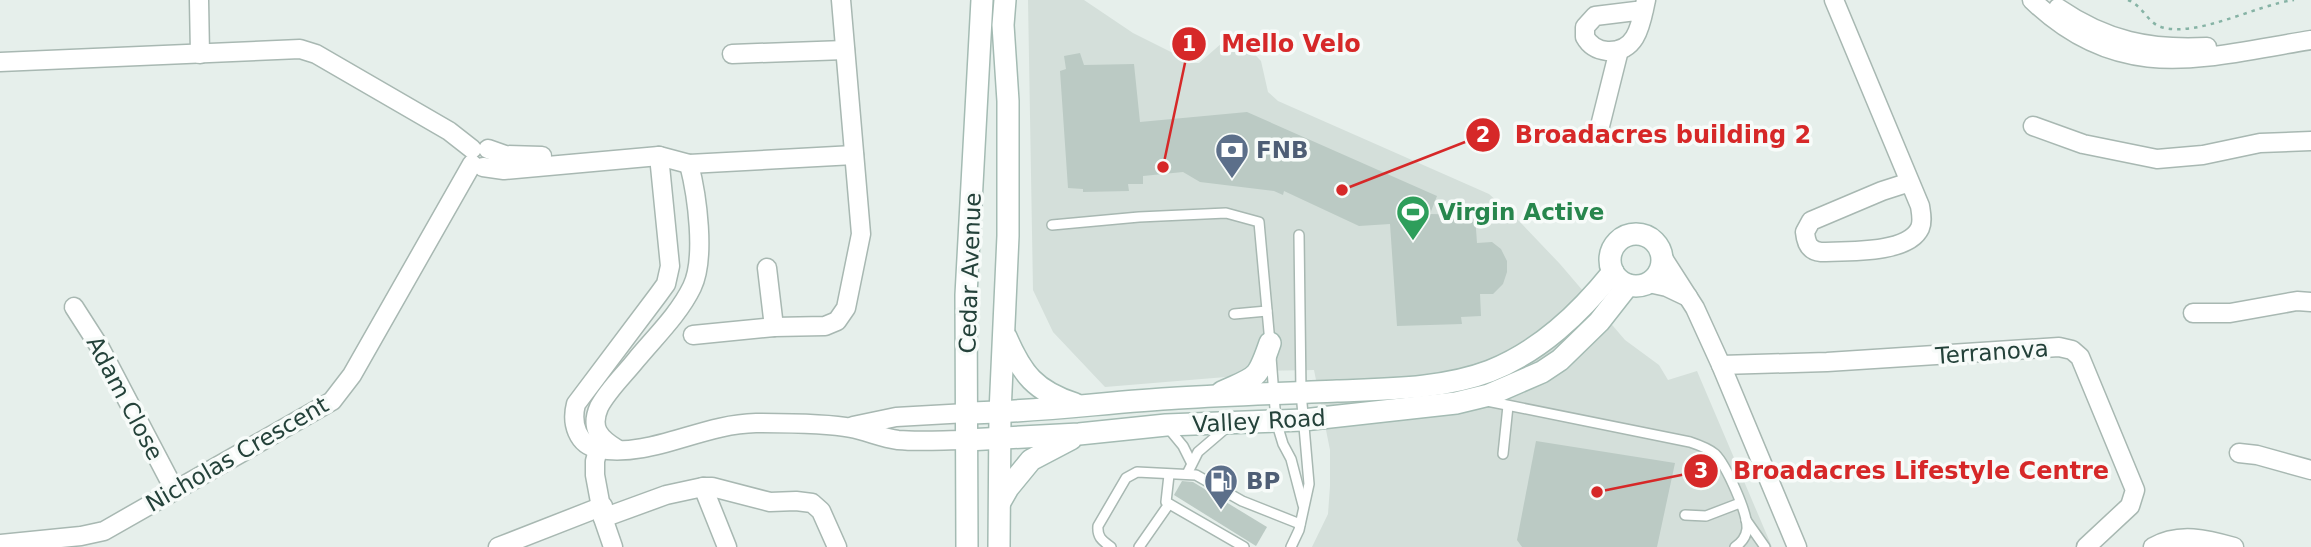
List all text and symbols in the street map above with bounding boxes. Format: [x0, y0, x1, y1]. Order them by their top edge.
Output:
callout: Mello Velo [1172, 22, 1374, 67]
text: Mello Velo [1221, 30, 1361, 58]
text: 1 [1182, 32, 1196, 56]
callout: Broadacres building 2 [1465, 112, 1825, 157]
text: Broadacres building 2 [1515, 121, 1811, 149]
text: 2 [1476, 123, 1490, 147]
bank icon: FNB [1213, 131, 1251, 180]
place label: FNB [1256, 137, 1309, 163]
street label: Cedar Avenue [954, 192, 986, 354]
sports icon: Virgin Active [1394, 193, 1432, 242]
place label: Virgin Active [1438, 199, 1604, 225]
street label: Adam Close [82, 332, 168, 464]
street label: Terranova [1934, 335, 2049, 369]
street label: Nicholas Crescent [141, 391, 333, 517]
street label: Valley Road [1192, 405, 1326, 437]
callout: Broadacres Lifestyle Centre [1684, 448, 2123, 493]
text: Broadacres Lifestyle Centre [1733, 457, 2109, 485]
text: 3 [1694, 459, 1708, 483]
fuel station icon: BP [1202, 462, 1240, 511]
place label: BP [1246, 468, 1280, 494]

